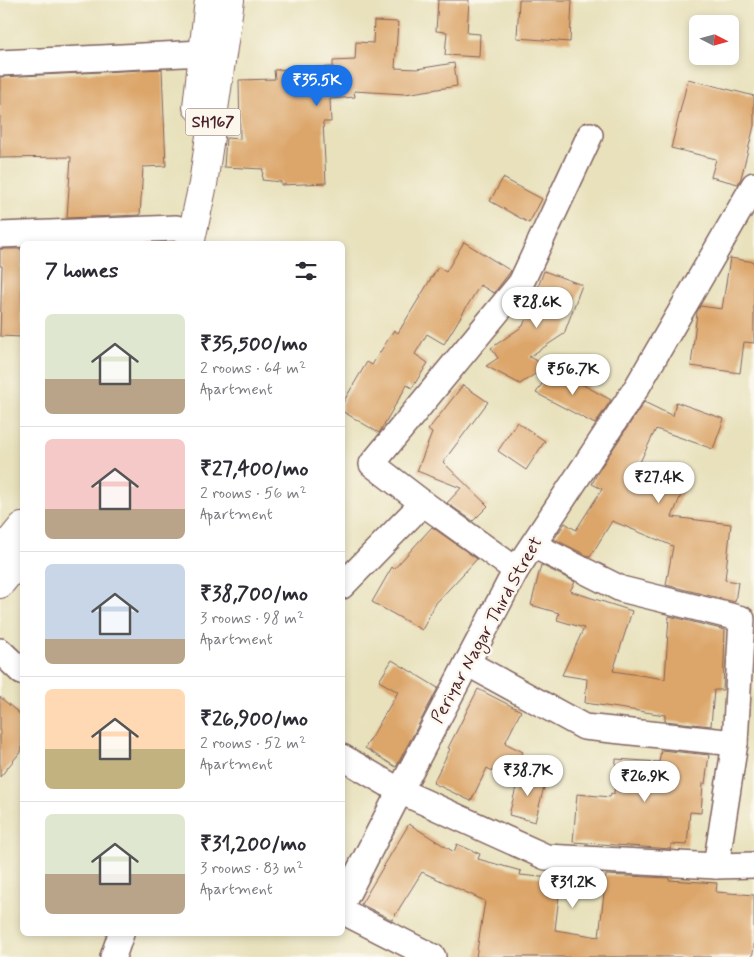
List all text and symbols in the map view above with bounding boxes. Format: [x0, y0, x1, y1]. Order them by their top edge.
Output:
north arrow [689, 15, 739, 65]
map controls [689, 15, 739, 65]
pin: ₹35.5K [276, 64, 358, 107]
text: ₹35.5K [292, 70, 342, 91]
road number: SH167 [186, 108, 240, 136]
text: 7 homes [45, 257, 118, 285]
icon: filters [292, 257, 320, 285]
pin: ₹28.6K [496, 286, 578, 329]
text: ₹28.6K [513, 292, 561, 313]
text: ₹35,500/mo [200, 330, 308, 358]
icon: home [85, 334, 145, 394]
pin: ₹56.7K [532, 354, 614, 396]
text: 2 rooms · 64 m² [200, 358, 306, 379]
text: ₹56.7K [547, 359, 599, 380]
text: Apartment [200, 379, 273, 400]
text: ₹27,400/mo [200, 455, 308, 483]
icon: home [85, 459, 145, 519]
pin: ₹27.4K [618, 462, 700, 504]
text: ₹27.4K [635, 467, 683, 488]
text: 2 rooms · 56 m² [200, 483, 307, 504]
text: Apartment [200, 504, 273, 525]
street label: Periyar Nagar Third Street [426, 532, 549, 728]
text: ₹38,700/mo [200, 580, 308, 608]
icon: home [85, 584, 145, 644]
text: 3 rooms · 98 m² [200, 608, 304, 629]
text: Apartment [200, 629, 273, 650]
text: ₹26,900/mo [200, 705, 308, 733]
icon: home [85, 709, 145, 769]
text: 2 rooms · 52 m² [200, 733, 306, 754]
text: Apartment [200, 754, 273, 775]
pin: ₹38.7K [487, 754, 569, 797]
text: ₹38.7K [503, 760, 553, 781]
pin: ₹26.9K [604, 760, 686, 803]
text: ₹26.9K [621, 766, 669, 787]
text: ₹31,200/mo [200, 830, 306, 858]
icon: home [85, 834, 145, 894]
text: 3 rooms · 83 m² [200, 858, 303, 879]
pin: ₹31.2K [532, 866, 614, 909]
text: ₹31.2K [550, 872, 596, 893]
text: Apartment [200, 879, 273, 900]

